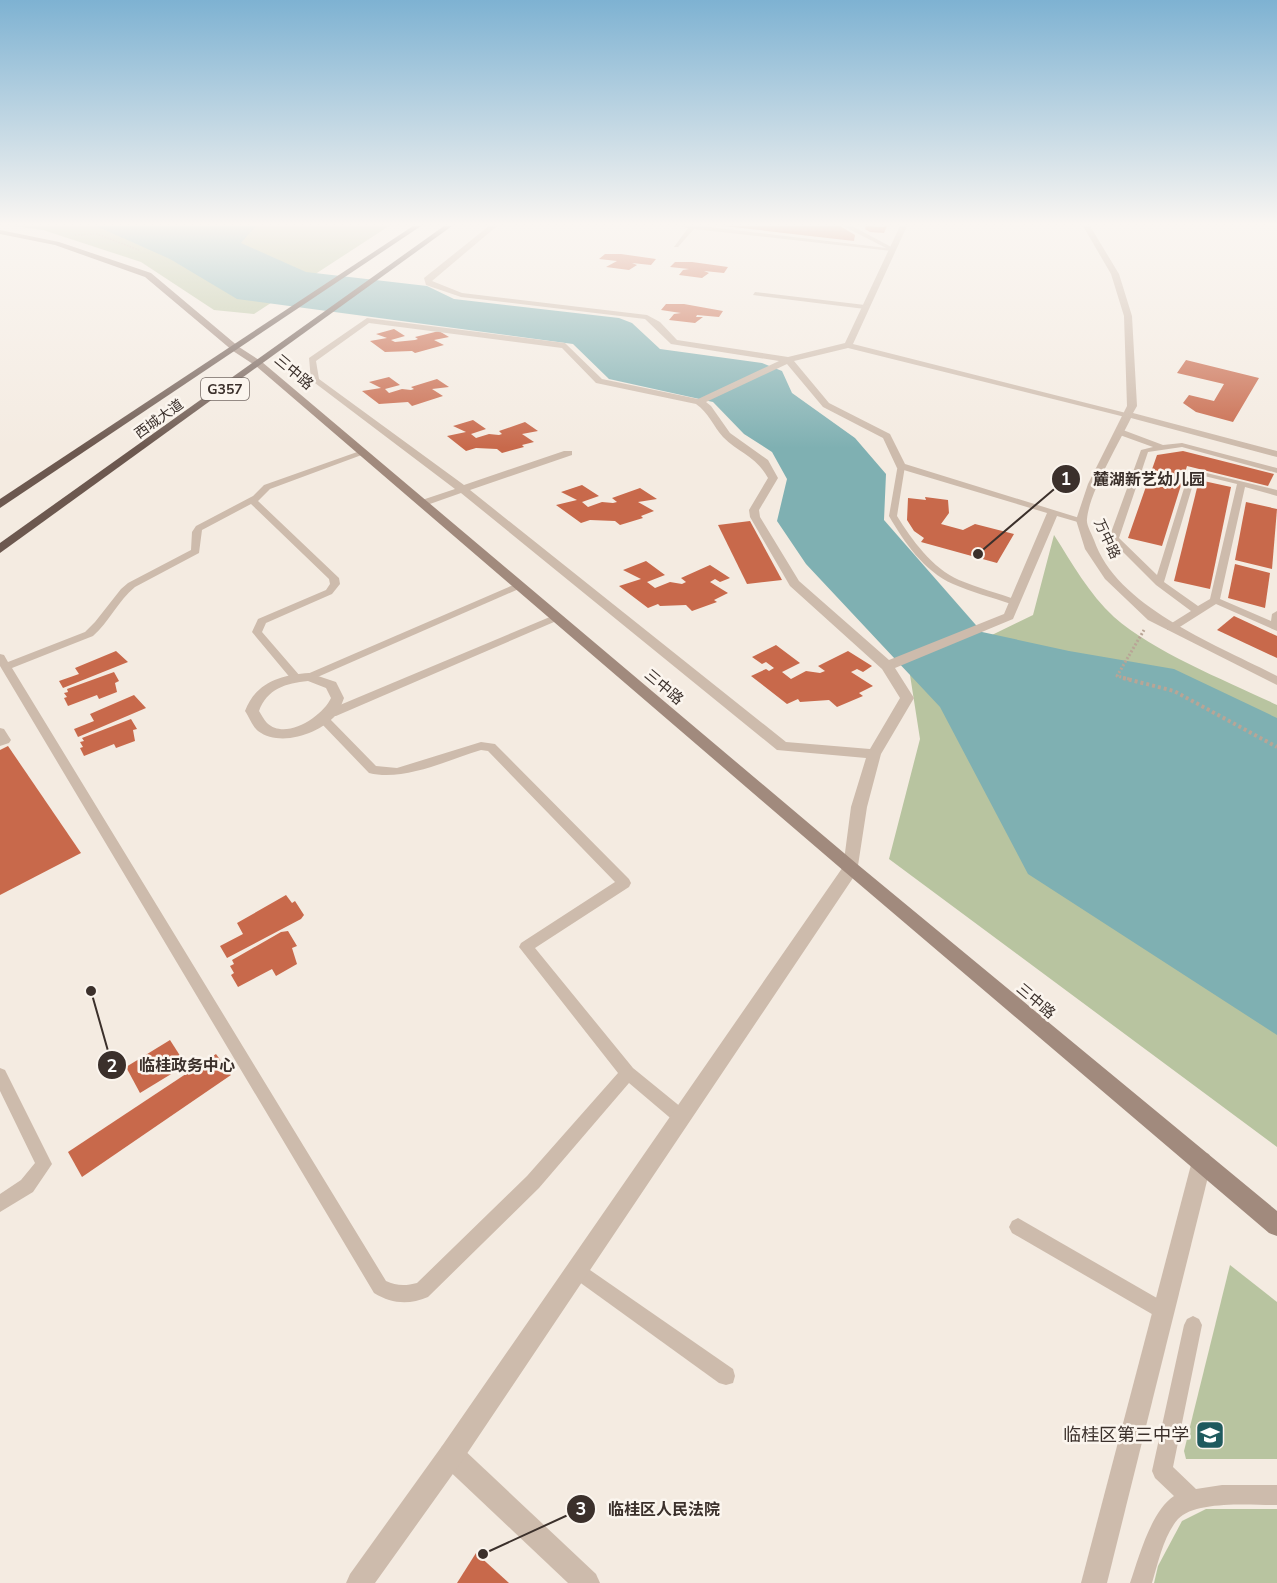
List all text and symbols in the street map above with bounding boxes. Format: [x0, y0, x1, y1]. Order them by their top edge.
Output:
street label: 三中路 [270, 350, 318, 394]
road number: G357 [201, 378, 249, 400]
street label: 西城大道 [131, 395, 187, 443]
callout: 麓湖新艺幼儿园 [1051, 462, 1217, 496]
text: 1 [1061, 467, 1071, 491]
text: 麓湖新艺幼儿园 [1093, 469, 1205, 491]
street label: 万中路 [1090, 516, 1124, 562]
street label: 三中路 [640, 665, 688, 709]
street label: 三中路 [1012, 979, 1060, 1023]
callout: 临桂政务中心 [97, 1048, 247, 1082]
text: 2 [107, 1054, 117, 1078]
text: 临桂政务中心 [139, 1055, 235, 1077]
school or university icon: 临桂区第三中学 [1194, 1419, 1226, 1451]
place label: 临桂区第三中学 [1063, 1423, 1189, 1447]
callout: 临桂区人民法院 [566, 1492, 732, 1526]
text: 3 [576, 1497, 586, 1521]
text: 临桂区人民法院 [608, 1499, 720, 1521]

